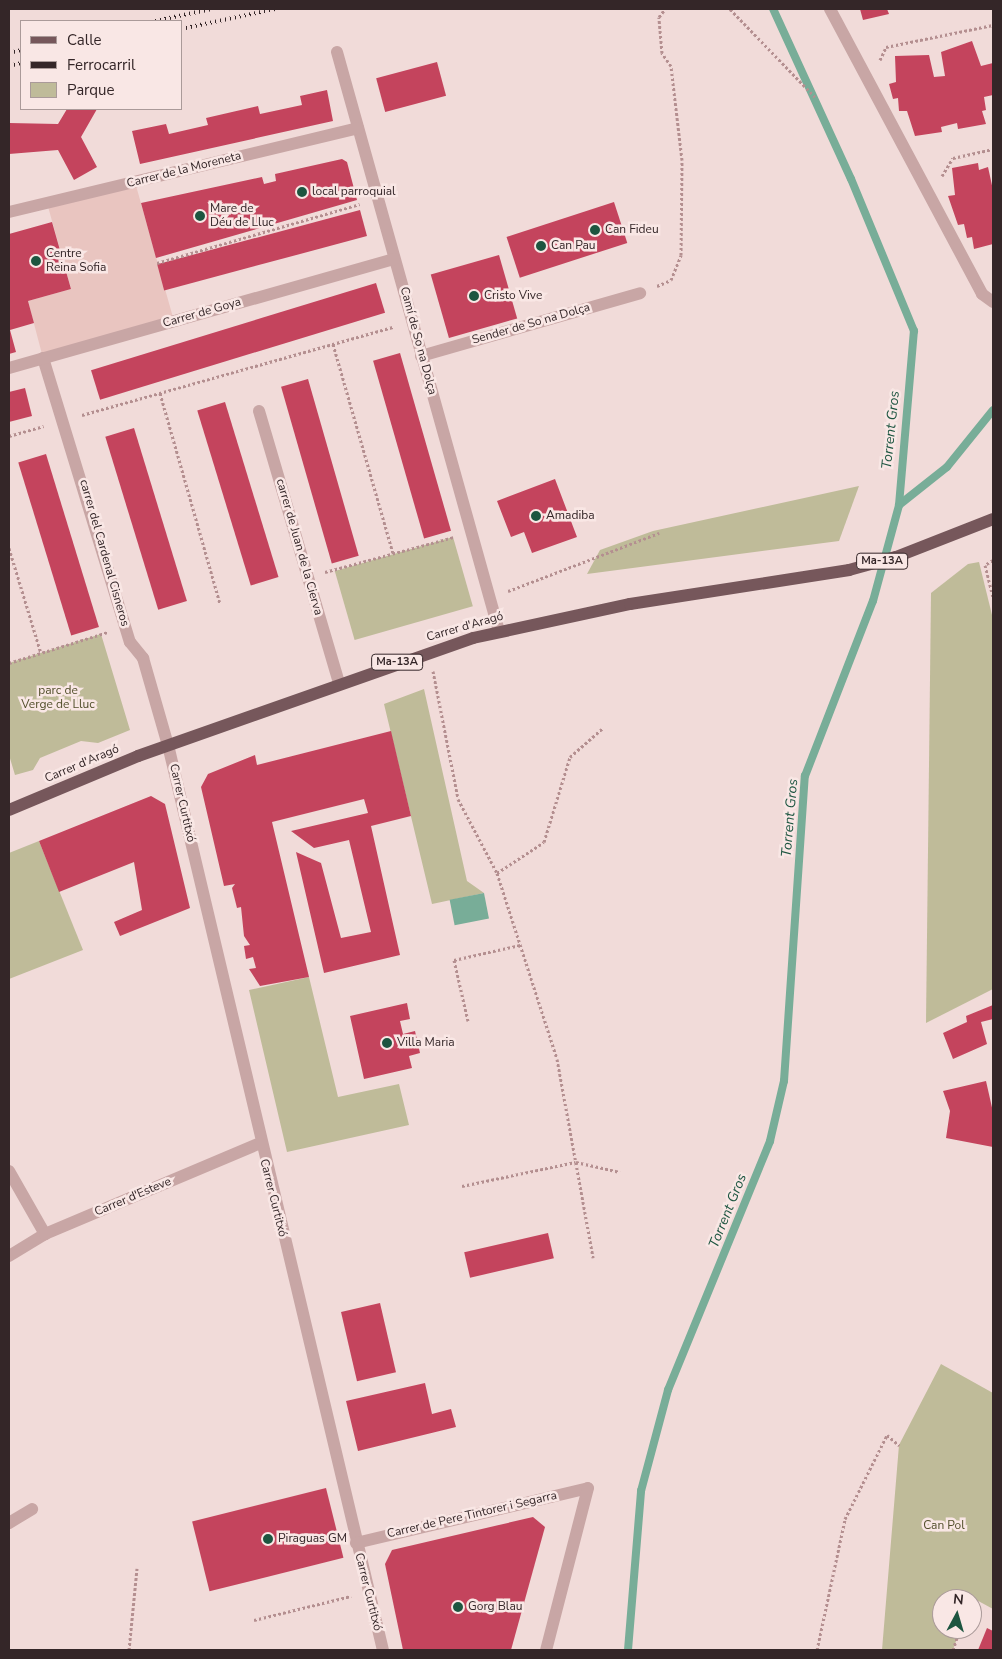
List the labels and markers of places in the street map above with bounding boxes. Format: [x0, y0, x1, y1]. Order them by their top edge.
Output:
place label: local parroquial [312, 185, 396, 199]
marker: local parroquial [296, 186, 308, 198]
place label: Mare de Déu de Lluc [210, 202, 274, 230]
marker: Mare de Déu de Lluc [194, 210, 206, 222]
place label: Can Fideu [605, 223, 659, 237]
marker: Can Fideu [589, 224, 601, 236]
place label: Can Pau [551, 239, 596, 253]
marker: Can Pau [535, 240, 547, 252]
place label: Centre Reina Sofia [46, 247, 106, 275]
marker: Centre Reina Sofia [30, 255, 42, 267]
place label: Cristo Vive [484, 289, 542, 303]
marker: Cristo Vive [468, 290, 480, 302]
place label: Amadiba [546, 509, 595, 523]
marker: Amadiba [530, 510, 542, 522]
place label: Villa Maria [397, 1036, 455, 1050]
marker: Villa Maria [381, 1037, 393, 1049]
place label: Piraguas GM [278, 1532, 347, 1546]
marker: Piraguas GM [262, 1533, 274, 1545]
place label: Gorg Blau [468, 1600, 522, 1614]
marker: Gorg Blau [452, 1601, 464, 1613]

